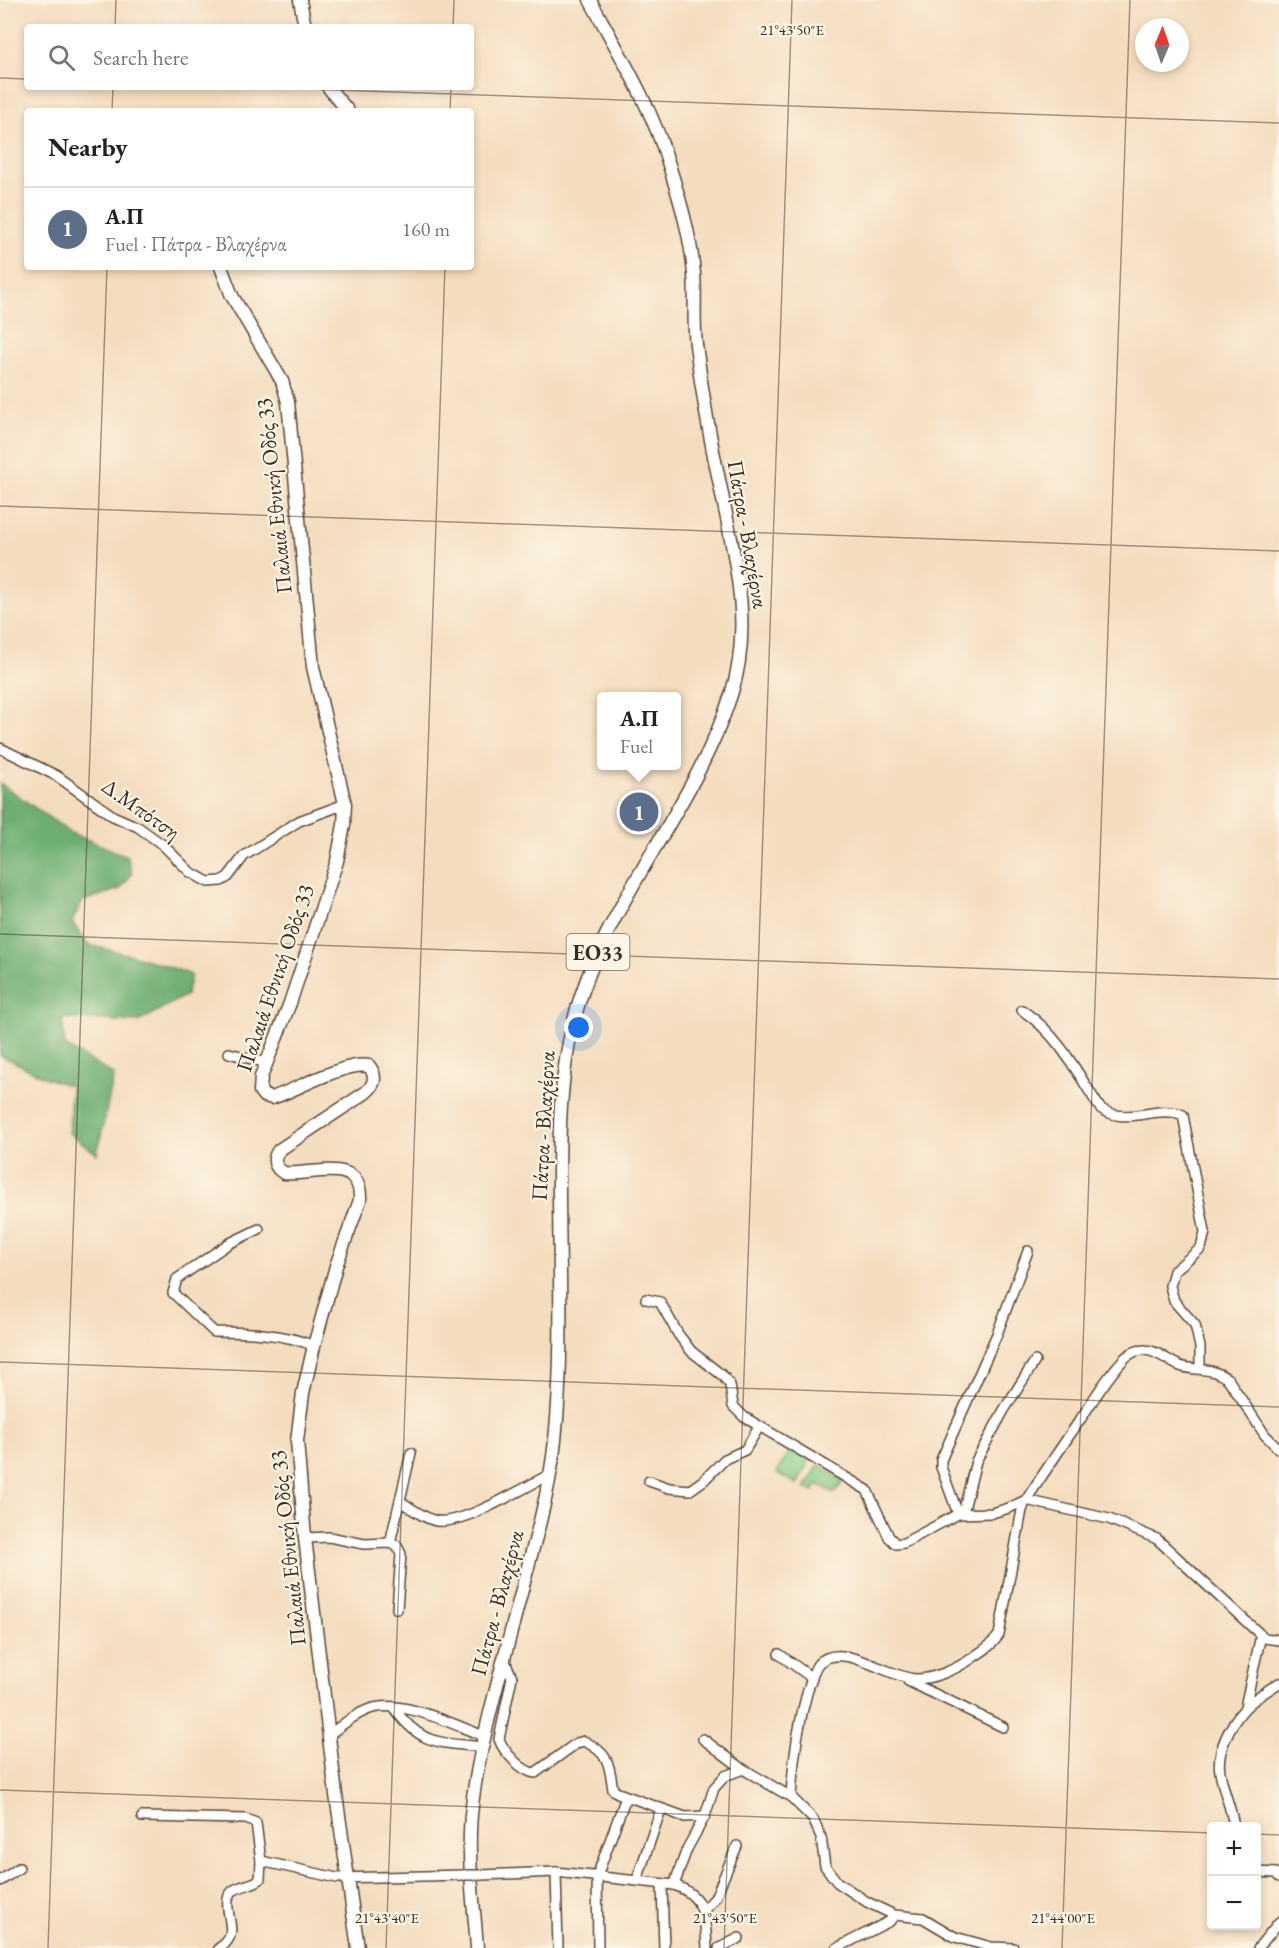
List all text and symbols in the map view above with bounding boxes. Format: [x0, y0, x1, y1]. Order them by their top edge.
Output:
north arrow [1135, 18, 1189, 72]
text: 21°43'50"E [760, 20, 825, 39]
search box [24, 24, 474, 90]
icon: search [45, 41, 78, 74]
text: Search here [93, 43, 188, 72]
text: Nearby [48, 130, 128, 164]
text: Α.Π [105, 202, 144, 231]
text: 1 [62, 216, 73, 242]
text: 160 m [402, 216, 450, 242]
text: Fuel · Πάτρα - Βλαχέρνα [105, 231, 286, 257]
street label: Παλαιά Εθνική Οδός 33 [249, 397, 299, 595]
street label: Πάτρα - Βλαχέρνα [721, 458, 775, 611]
popup [597, 692, 681, 770]
text: Α.Π [620, 704, 658, 733]
text: Fuel [620, 733, 653, 759]
street label: Δ.Μπότση [96, 771, 186, 847]
pin: 1 [620, 790, 658, 834]
street label: Παλαιά Εθνική Οδός 33 [229, 880, 321, 1076]
road number: ΕΟ33 [566, 934, 630, 970]
your location [564, 1013, 593, 1042]
street label: Πάτρα - Βλαχέρνα [525, 1049, 561, 1202]
street label: Παλαιά Εθνική Οδός 33 [263, 1449, 313, 1647]
street label: Πάτρα - Βλαχέρνα [464, 1526, 531, 1679]
map controls [1207, 1822, 1261, 1930]
button: + [1207, 1822, 1261, 1876]
button: − [1207, 1876, 1261, 1930]
text: 21°43'40"E [355, 1908, 420, 1927]
text: 21°43'50"E [693, 1908, 758, 1927]
text: 21°44'00"E [1031, 1908, 1096, 1927]

